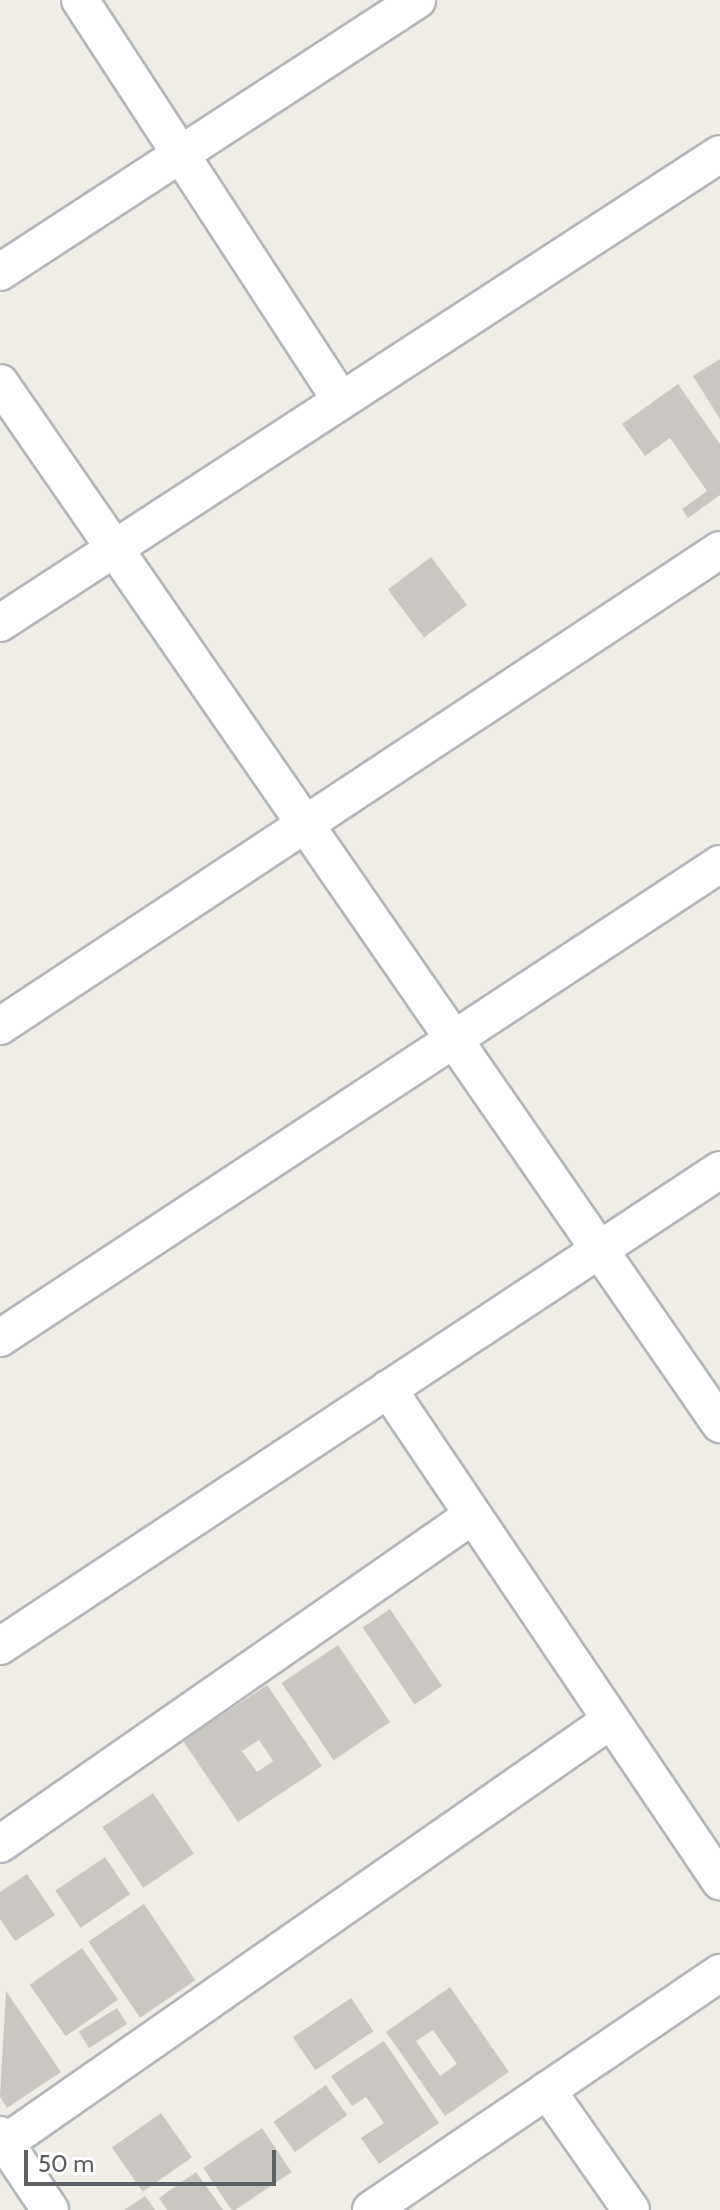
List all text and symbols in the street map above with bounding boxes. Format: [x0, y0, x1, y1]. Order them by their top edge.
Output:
scale bar [28, 2134, 280, 2184]
text: 50 m [38, 2149, 94, 2178]

